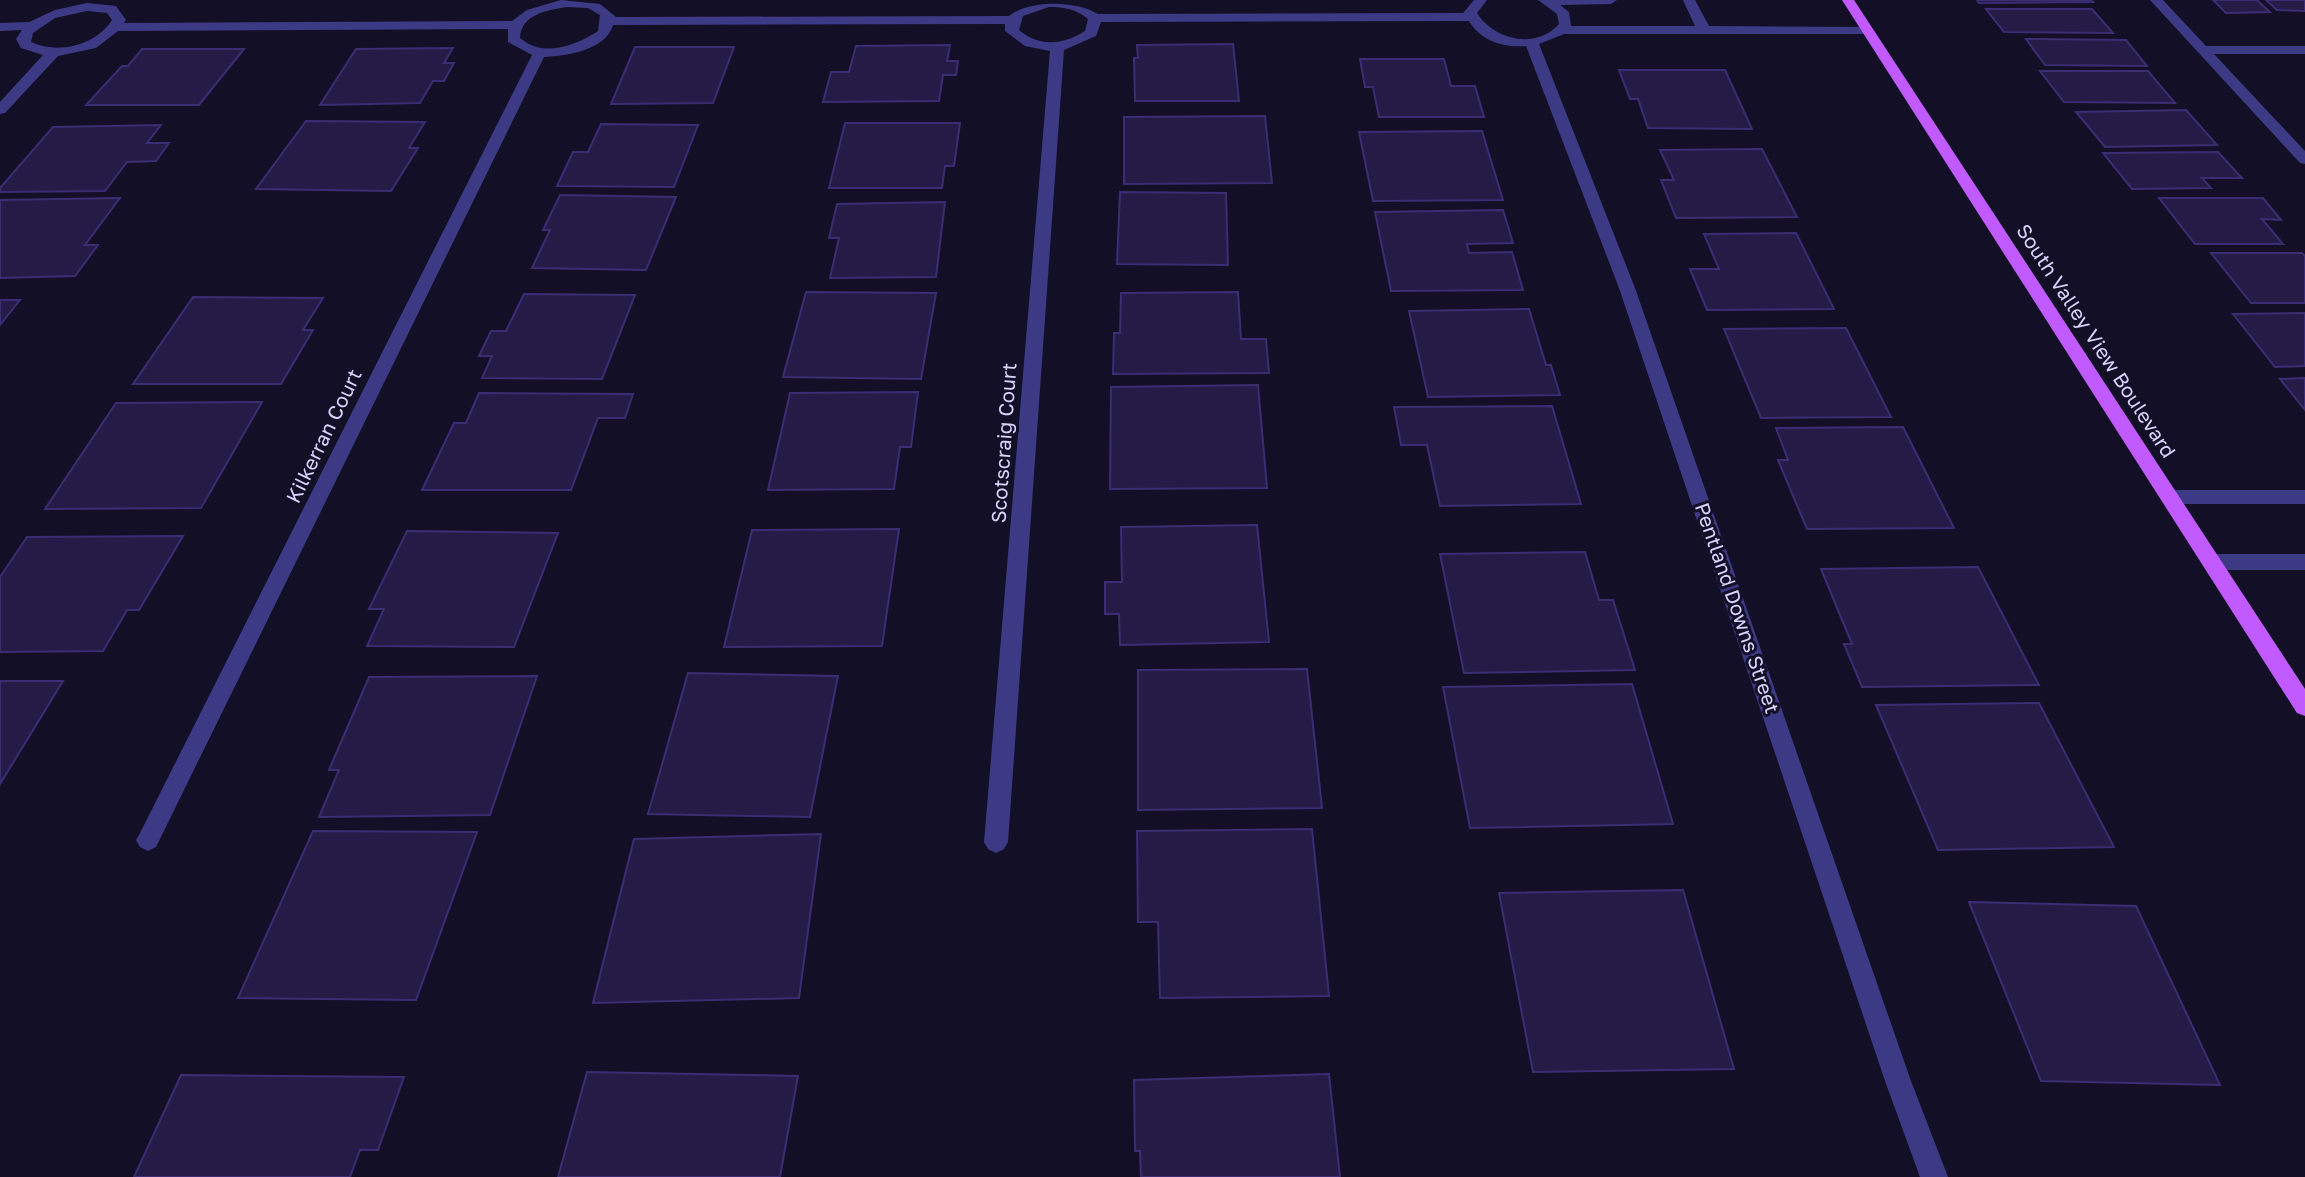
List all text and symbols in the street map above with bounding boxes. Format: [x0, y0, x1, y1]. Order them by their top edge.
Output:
street label: South Valley View Boulevard [2012, 219, 2181, 462]
street label: Scotscraig Court [985, 362, 1021, 524]
street label: Kilkerran Court [280, 365, 366, 506]
street label: Pentland Downs Street [1691, 499, 1785, 716]

